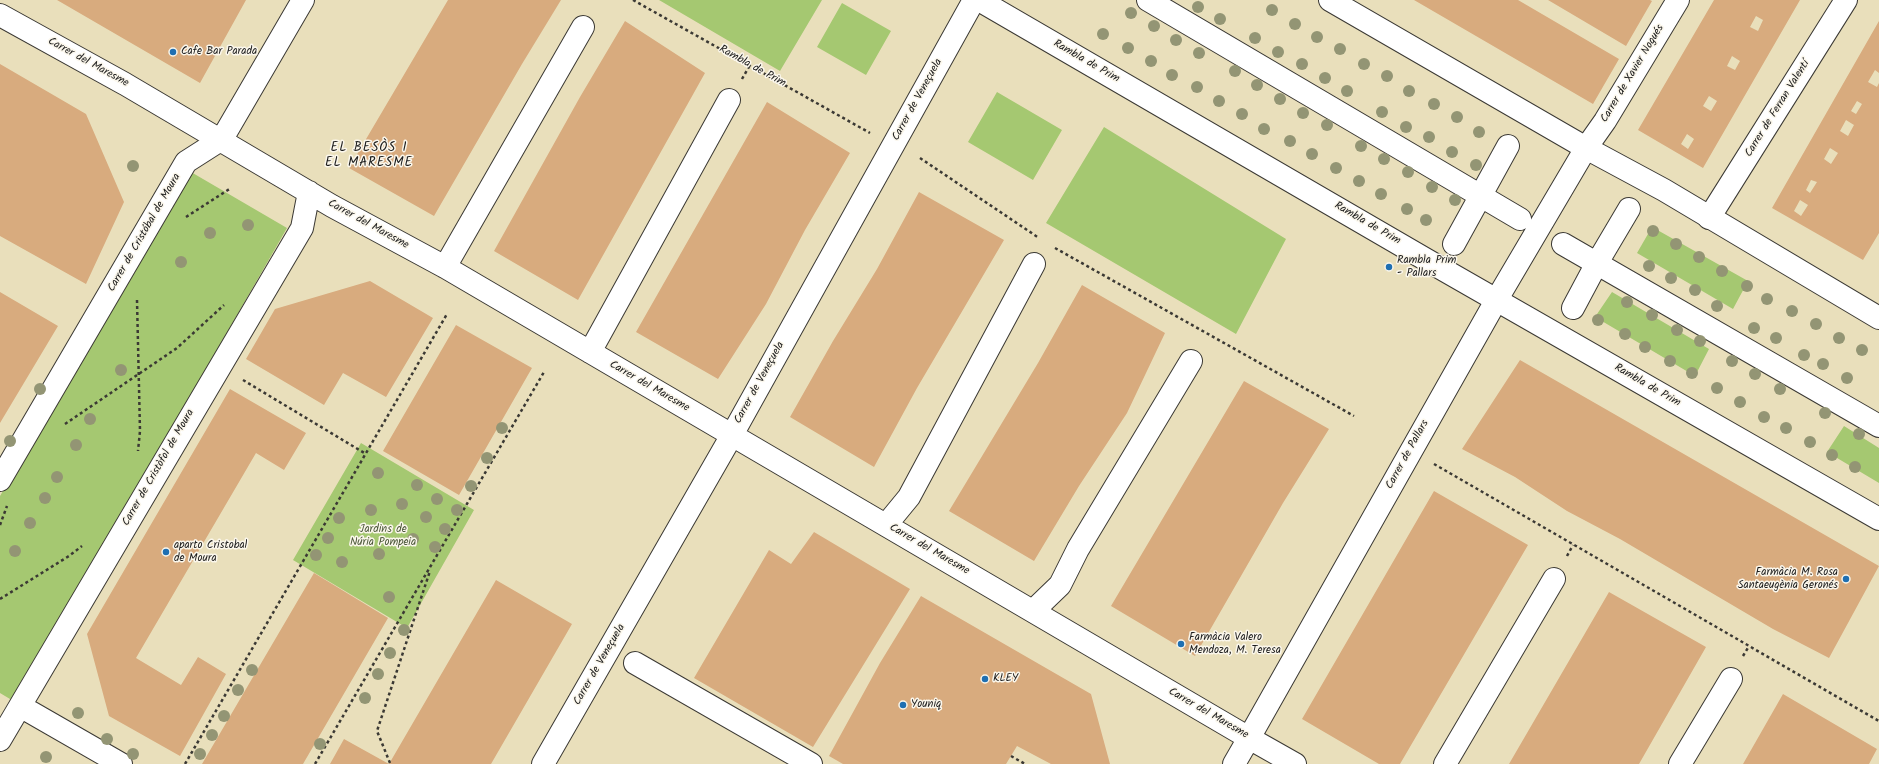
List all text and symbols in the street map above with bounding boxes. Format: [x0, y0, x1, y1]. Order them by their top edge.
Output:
street label: Carrer de Xavier Nogués [1599, 23, 1667, 125]
street label: Carrer del Maresme [45, 35, 131, 91]
street label: Rambla de Prim [1051, 38, 1121, 86]
street label: Rambla de Prim [716, 43, 788, 91]
place label: Cafe Bar Parada [181, 45, 257, 59]
marker: Cafe Bar Parada [168, 47, 178, 57]
street label: Carrer de Veneçuela [890, 57, 946, 143]
street label: Carrer de Ferran Valentí [1743, 58, 1813, 160]
district label: EL BESÒS I EL MARESME [325, 141, 413, 172]
street label: Carrer de Cristóbal de Moura [106, 172, 184, 294]
street label: Carrer del Maresme [325, 197, 411, 253]
street label: Rambla de Prim [1332, 200, 1402, 248]
place label: Rambla Prim - Pallars [1397, 254, 1456, 280]
marker: Rambla Prim - Pallars [1384, 262, 1394, 272]
street label: Carrer de Veneçuela [732, 340, 788, 426]
street label: Carrer del Maresme [607, 359, 691, 415]
street label: Rambla de Prim [1612, 362, 1682, 410]
street label: Carrer de Cristòfol de Moura [120, 407, 198, 529]
street label: Carrer de Pallars [1384, 418, 1432, 492]
street label: Carrer del Maresme [887, 522, 971, 578]
park label: Jardins de Núria Pompeia [350, 523, 416, 549]
place label: aparto Cristobal de Moura [174, 539, 247, 565]
marker: aparto Cristobal de Moura [161, 547, 171, 557]
place label: Farmàcia M. Rosa Santaeugènia Geronés [1738, 566, 1838, 592]
marker: Farmàcia M. Rosa Santaeugènia Geronés [1841, 574, 1851, 584]
street label: Carrer de Veneçuela [571, 622, 629, 708]
place label: Farmàcia Valero Mendoza, M. Teresa [1189, 631, 1281, 657]
marker: Farmàcia Valero Mendoza, M. Teresa [1176, 639, 1186, 649]
place label: KLEY [993, 672, 1018, 686]
marker: KLEY [980, 674, 990, 684]
street label: Carrer del Maresme [1166, 686, 1250, 742]
place label: Youniq [911, 698, 941, 712]
marker: Youniq [898, 700, 908, 710]

